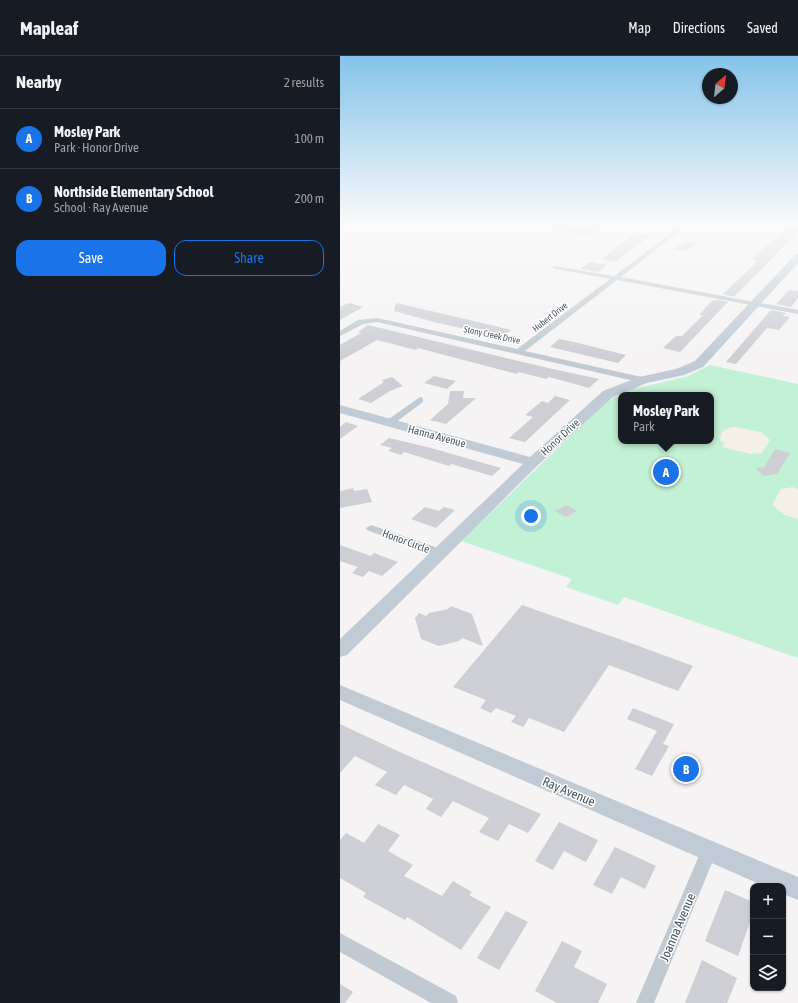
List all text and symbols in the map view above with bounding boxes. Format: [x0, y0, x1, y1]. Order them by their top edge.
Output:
text: Mapleaf [20, 17, 78, 39]
text: Map [628, 20, 651, 36]
text: Directions [673, 20, 725, 36]
text: Saved [747, 20, 778, 36]
north arrow [702, 68, 738, 104]
text: Nearby [16, 72, 62, 92]
text: 2 results [284, 75, 324, 90]
text: Mosley Park [54, 123, 120, 140]
text: A [26, 131, 32, 146]
text: 100 m [295, 131, 324, 146]
text: Park · Honor Drive [54, 140, 139, 155]
text: Northside Elementary School [54, 183, 214, 200]
text: B [26, 191, 32, 206]
text: 200 m [295, 191, 324, 206]
text: School · Ray Avenue [54, 200, 148, 215]
button: Save [16, 240, 166, 276]
button: Share [174, 240, 324, 276]
street label: Hubert Drive [530, 300, 570, 334]
street label: Stony Creek Drive [463, 324, 521, 346]
popup [618, 392, 714, 444]
text: Mosley Park [633, 402, 699, 419]
street label: Honor Drive [538, 416, 582, 458]
text: Park [633, 419, 655, 434]
street label: Hanna Avenue [407, 423, 467, 449]
pin: A [653, 457, 679, 487]
your location [521, 506, 541, 526]
street label: Honor Circle [381, 527, 431, 555]
pin: B [673, 754, 699, 784]
street label: Ray Avenue [540, 774, 597, 809]
map controls [750, 883, 786, 991]
button: + [750, 883, 786, 919]
street label: Joanna Avenue [656, 891, 699, 964]
button: − [750, 919, 786, 955]
button: layers [750, 955, 786, 991]

